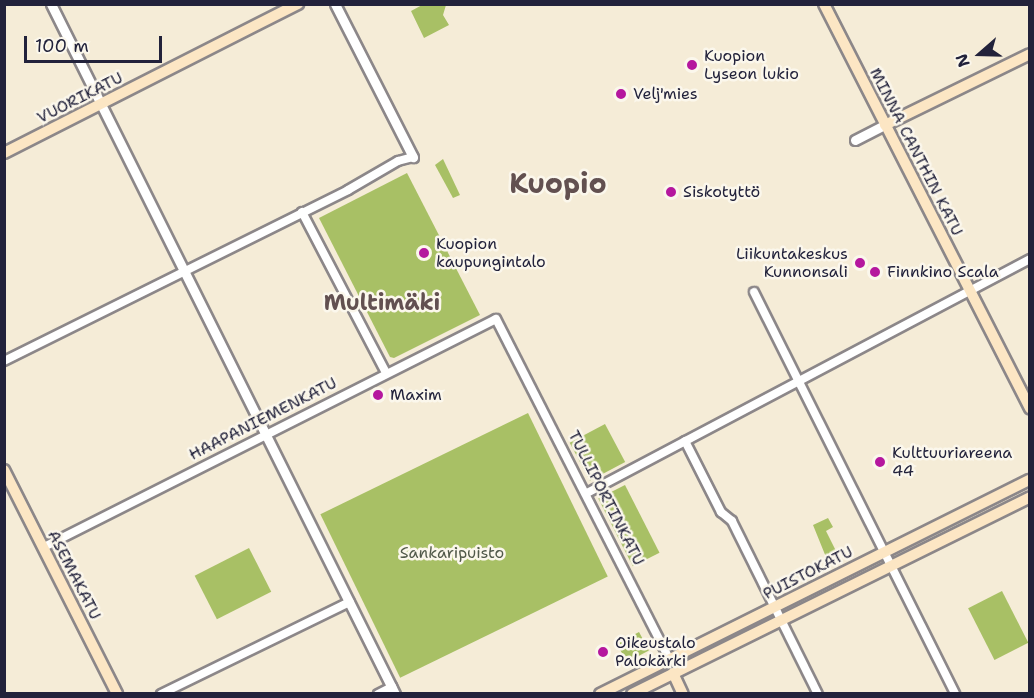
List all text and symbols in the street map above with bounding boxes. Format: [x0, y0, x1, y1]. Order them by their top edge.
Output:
scale bar [27, 24, 165, 62]
north arrow [950, 24, 1010, 84]
text: 100 m [35, 34, 89, 58]
place label: Kuopion Lyseon lukio [704, 46, 799, 84]
text: N [951, 51, 975, 70]
marker: Kuopion Lyseon lukio [685, 58, 699, 72]
street label: MINNA CANTHIN KATU [865, 65, 967, 239]
street label: VUORIKATU [34, 68, 126, 128]
place label: Velj'mies [633, 84, 698, 104]
marker: Velj'mies [614, 87, 628, 101]
district label: Kuopio [509, 166, 607, 200]
place label: Siskotyttö [683, 182, 760, 202]
marker: Siskotyttö [664, 185, 678, 199]
place label: Kuopion kaupungintalo [436, 234, 546, 272]
place label: Liikuntakeskus Kunnonsali [736, 244, 848, 282]
marker: Kuopion kaupungintalo [417, 246, 431, 260]
marker: Liikuntakeskus Kunnonsali [853, 256, 867, 270]
place label: Finnkino Scala [887, 262, 999, 282]
marker: Finnkino Scala [868, 265, 882, 279]
district label: Multimäki [324, 290, 440, 316]
street label: HAAPANIEMENKATU [186, 373, 340, 465]
place label: Maxim [390, 385, 442, 405]
marker: Maxim [371, 388, 385, 402]
street label: TULLIPORTINKATU [564, 427, 648, 569]
place label: Kulttuuriareena 44 [892, 443, 1012, 481]
marker: Kulttuuriareena 44 [873, 455, 887, 469]
street label: ASEMAKATU [43, 527, 105, 623]
street label: PUISTOKATU [760, 542, 856, 604]
park label: Sankaripuisto [400, 543, 504, 563]
place label: Oikeustalo Palokärki [615, 633, 696, 671]
marker: Oikeustalo Palokärki [596, 645, 610, 659]

